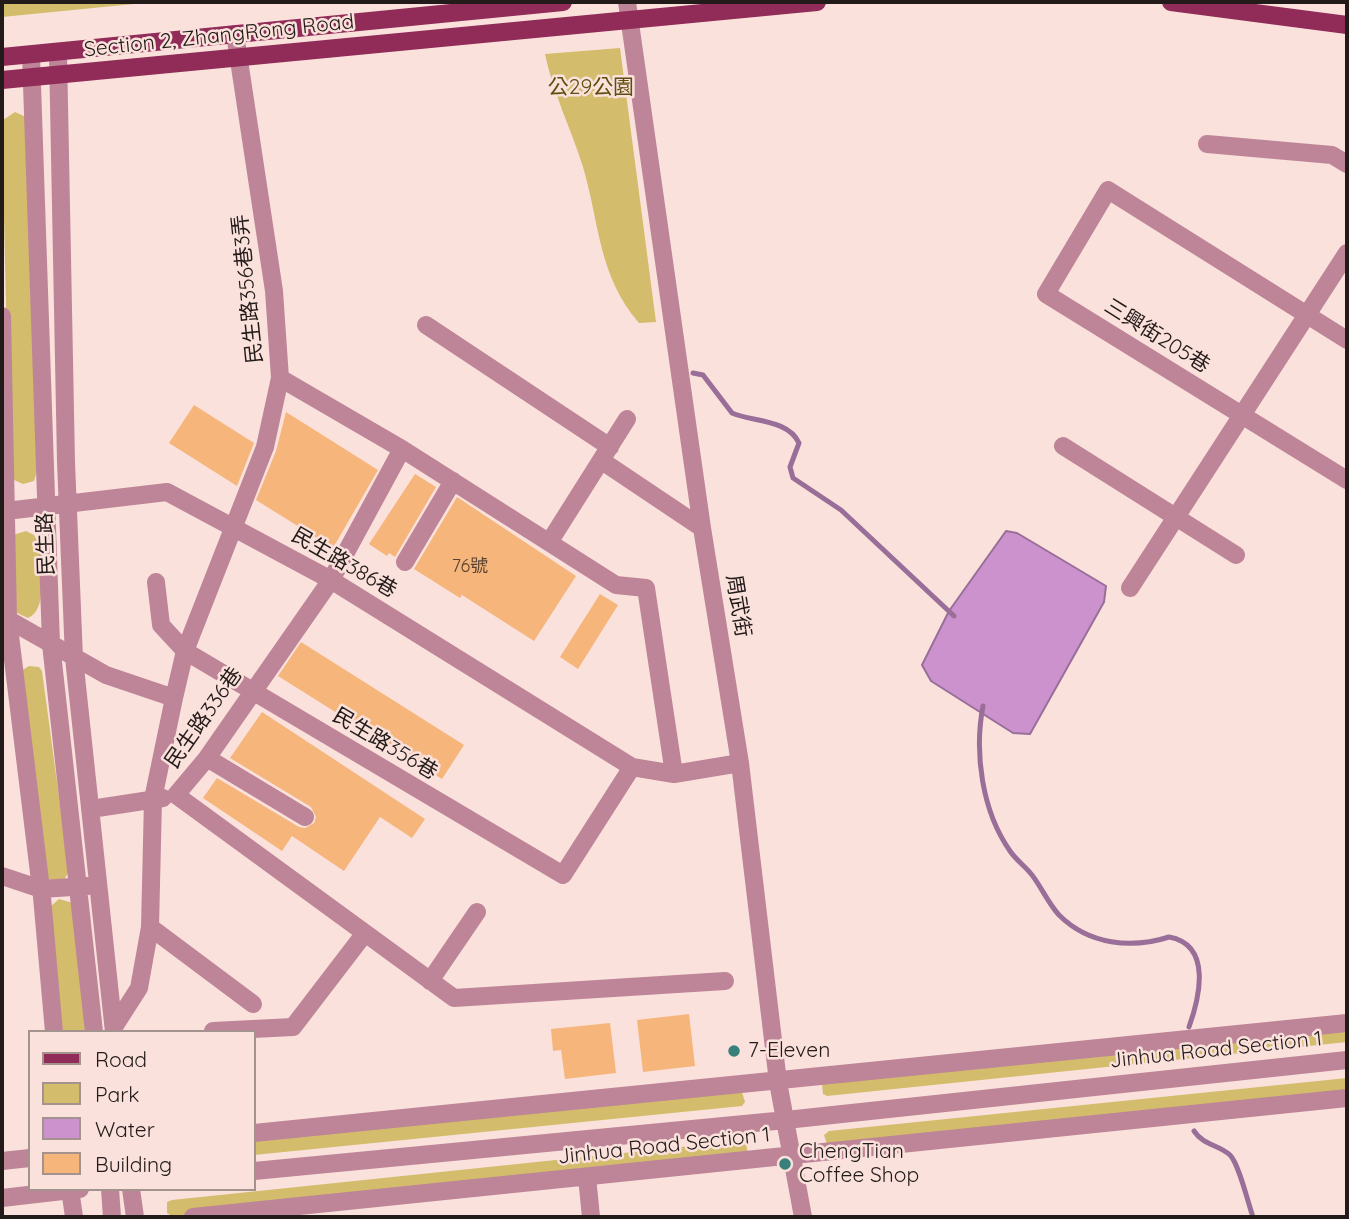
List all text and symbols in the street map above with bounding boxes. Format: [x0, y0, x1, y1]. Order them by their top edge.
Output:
street label: Section 2, ZhangRong Road [83, 9, 355, 63]
park label: 公29公園 [548, 75, 634, 101]
street label: 民生路356巷3弄 [228, 213, 268, 365]
street label: 三興街205巷 [1100, 294, 1214, 378]
street label: 民生路 [32, 512, 60, 576]
street label: 民生路386巷 [287, 523, 401, 603]
house number: 76號 [452, 556, 488, 578]
street label: 周武街 [721, 573, 755, 639]
street label: 民生路336巷 [160, 663, 248, 773]
street label: 民生路356巷 [328, 703, 442, 785]
street label: Jinhua Road Section 1 [1109, 1026, 1323, 1074]
legend [28, 1030, 256, 1191]
place label: 7-Eleven [748, 1038, 830, 1064]
marker: 7-Eleven [726, 1043, 742, 1059]
text: Road [95, 1046, 147, 1072]
text: Park [95, 1081, 139, 1107]
text: Water [95, 1116, 155, 1142]
street label: Jinhua Road Section 1 [557, 1122, 771, 1170]
place label: ChengTian Coffee Shop [799, 1139, 919, 1189]
text: Building [95, 1151, 172, 1177]
marker: ChengTian Coffee Shop [777, 1156, 793, 1172]

